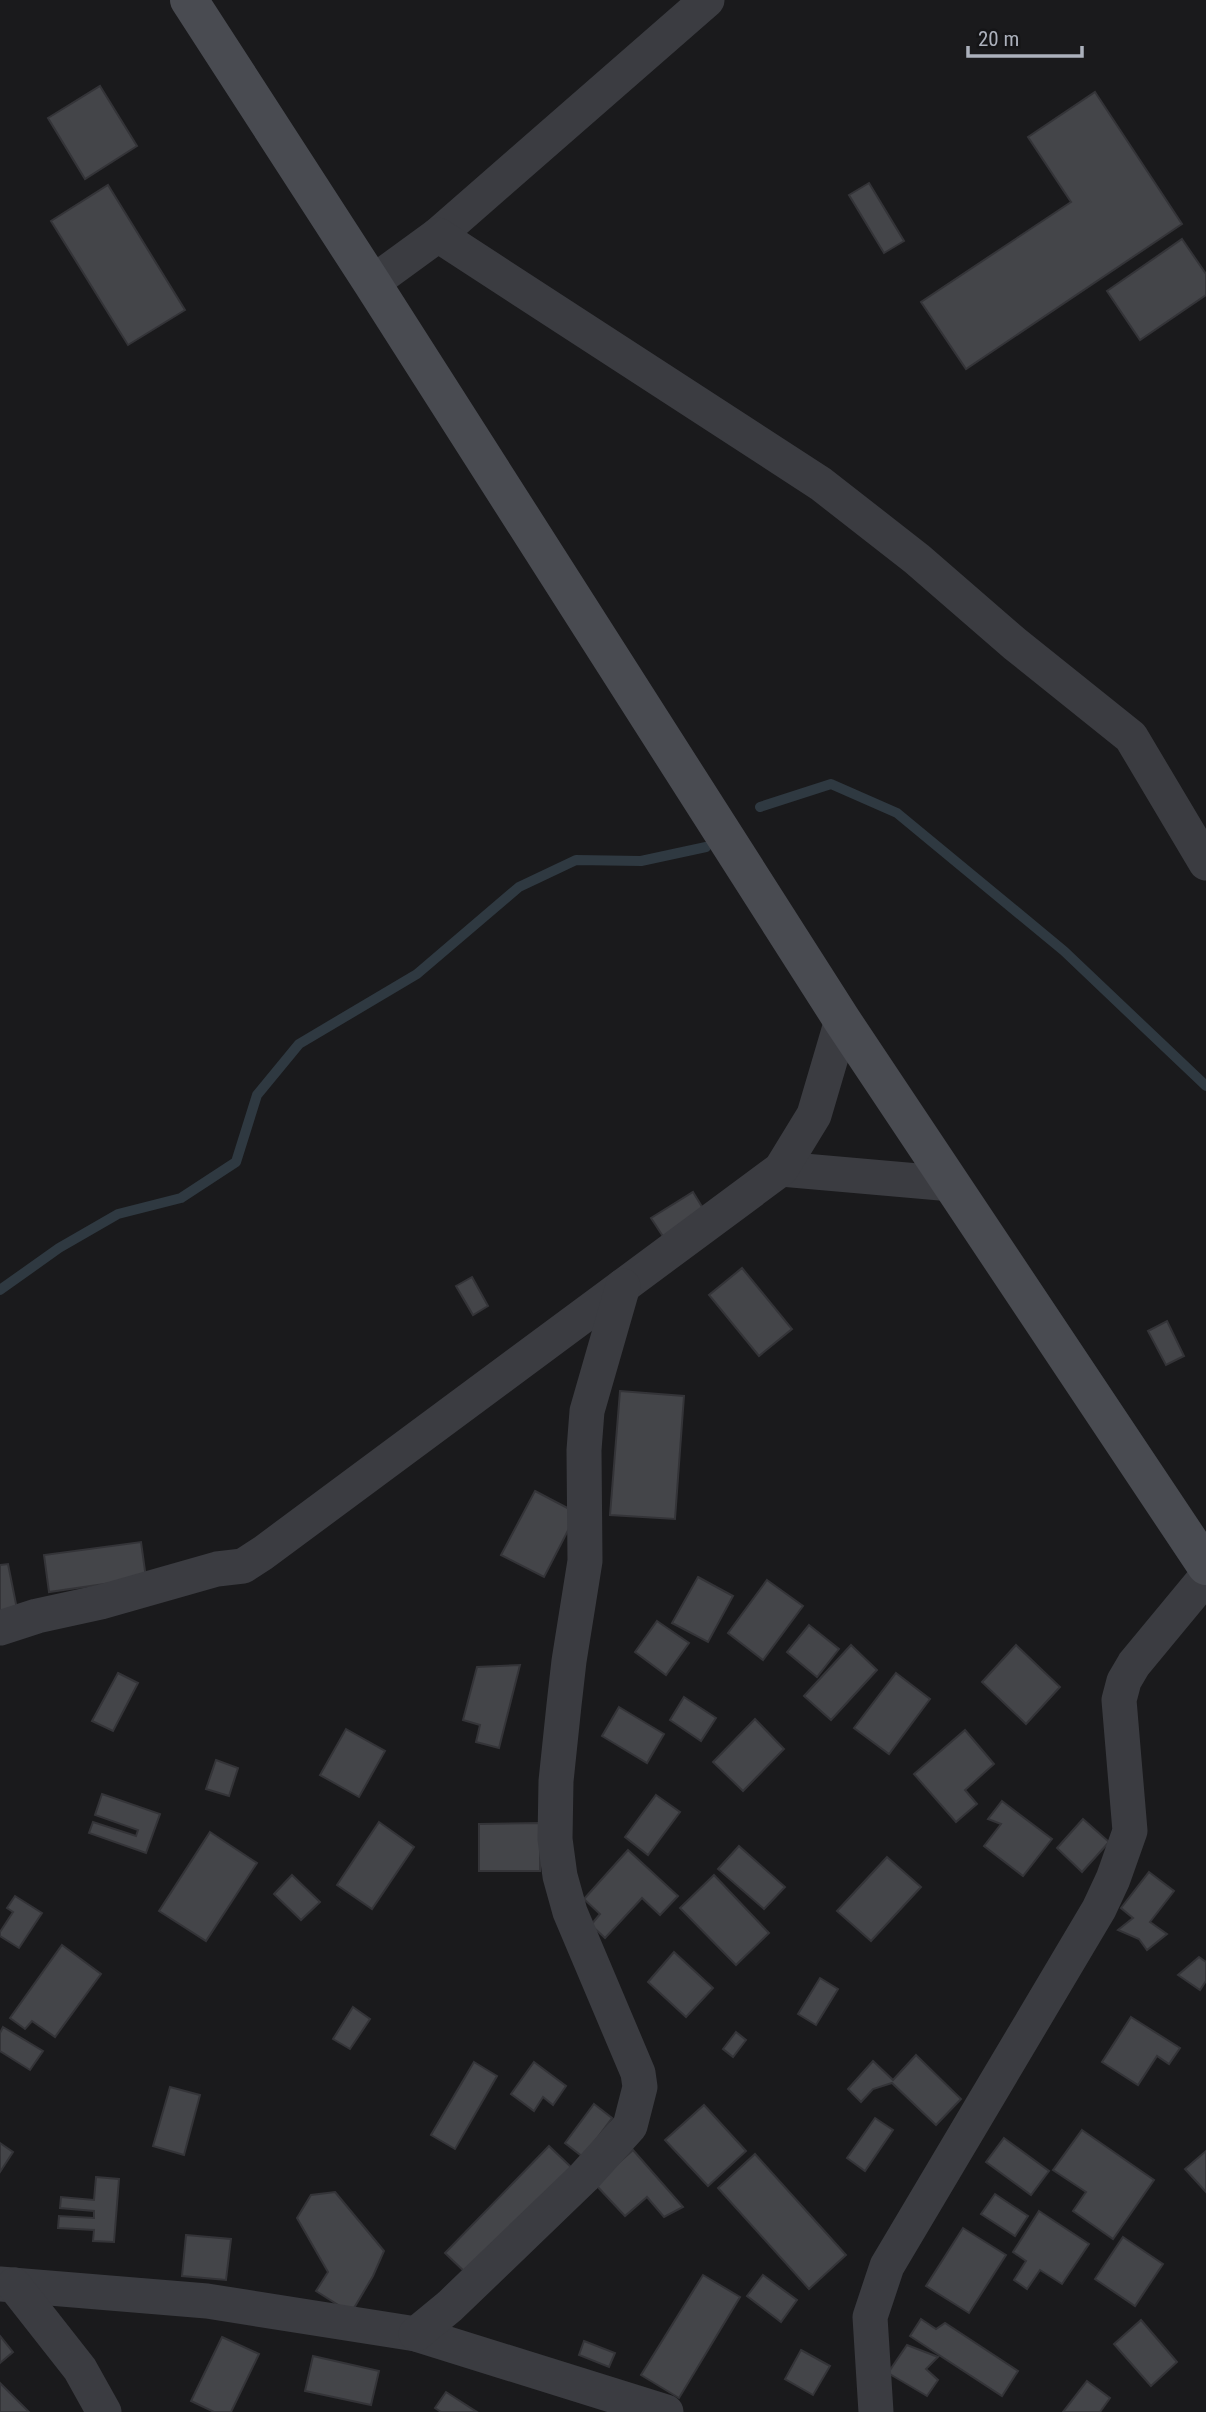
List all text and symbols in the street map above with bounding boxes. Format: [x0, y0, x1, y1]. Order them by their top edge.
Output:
scale bar [968, 14, 1082, 58]
text: 20 m [978, 27, 1019, 51]

